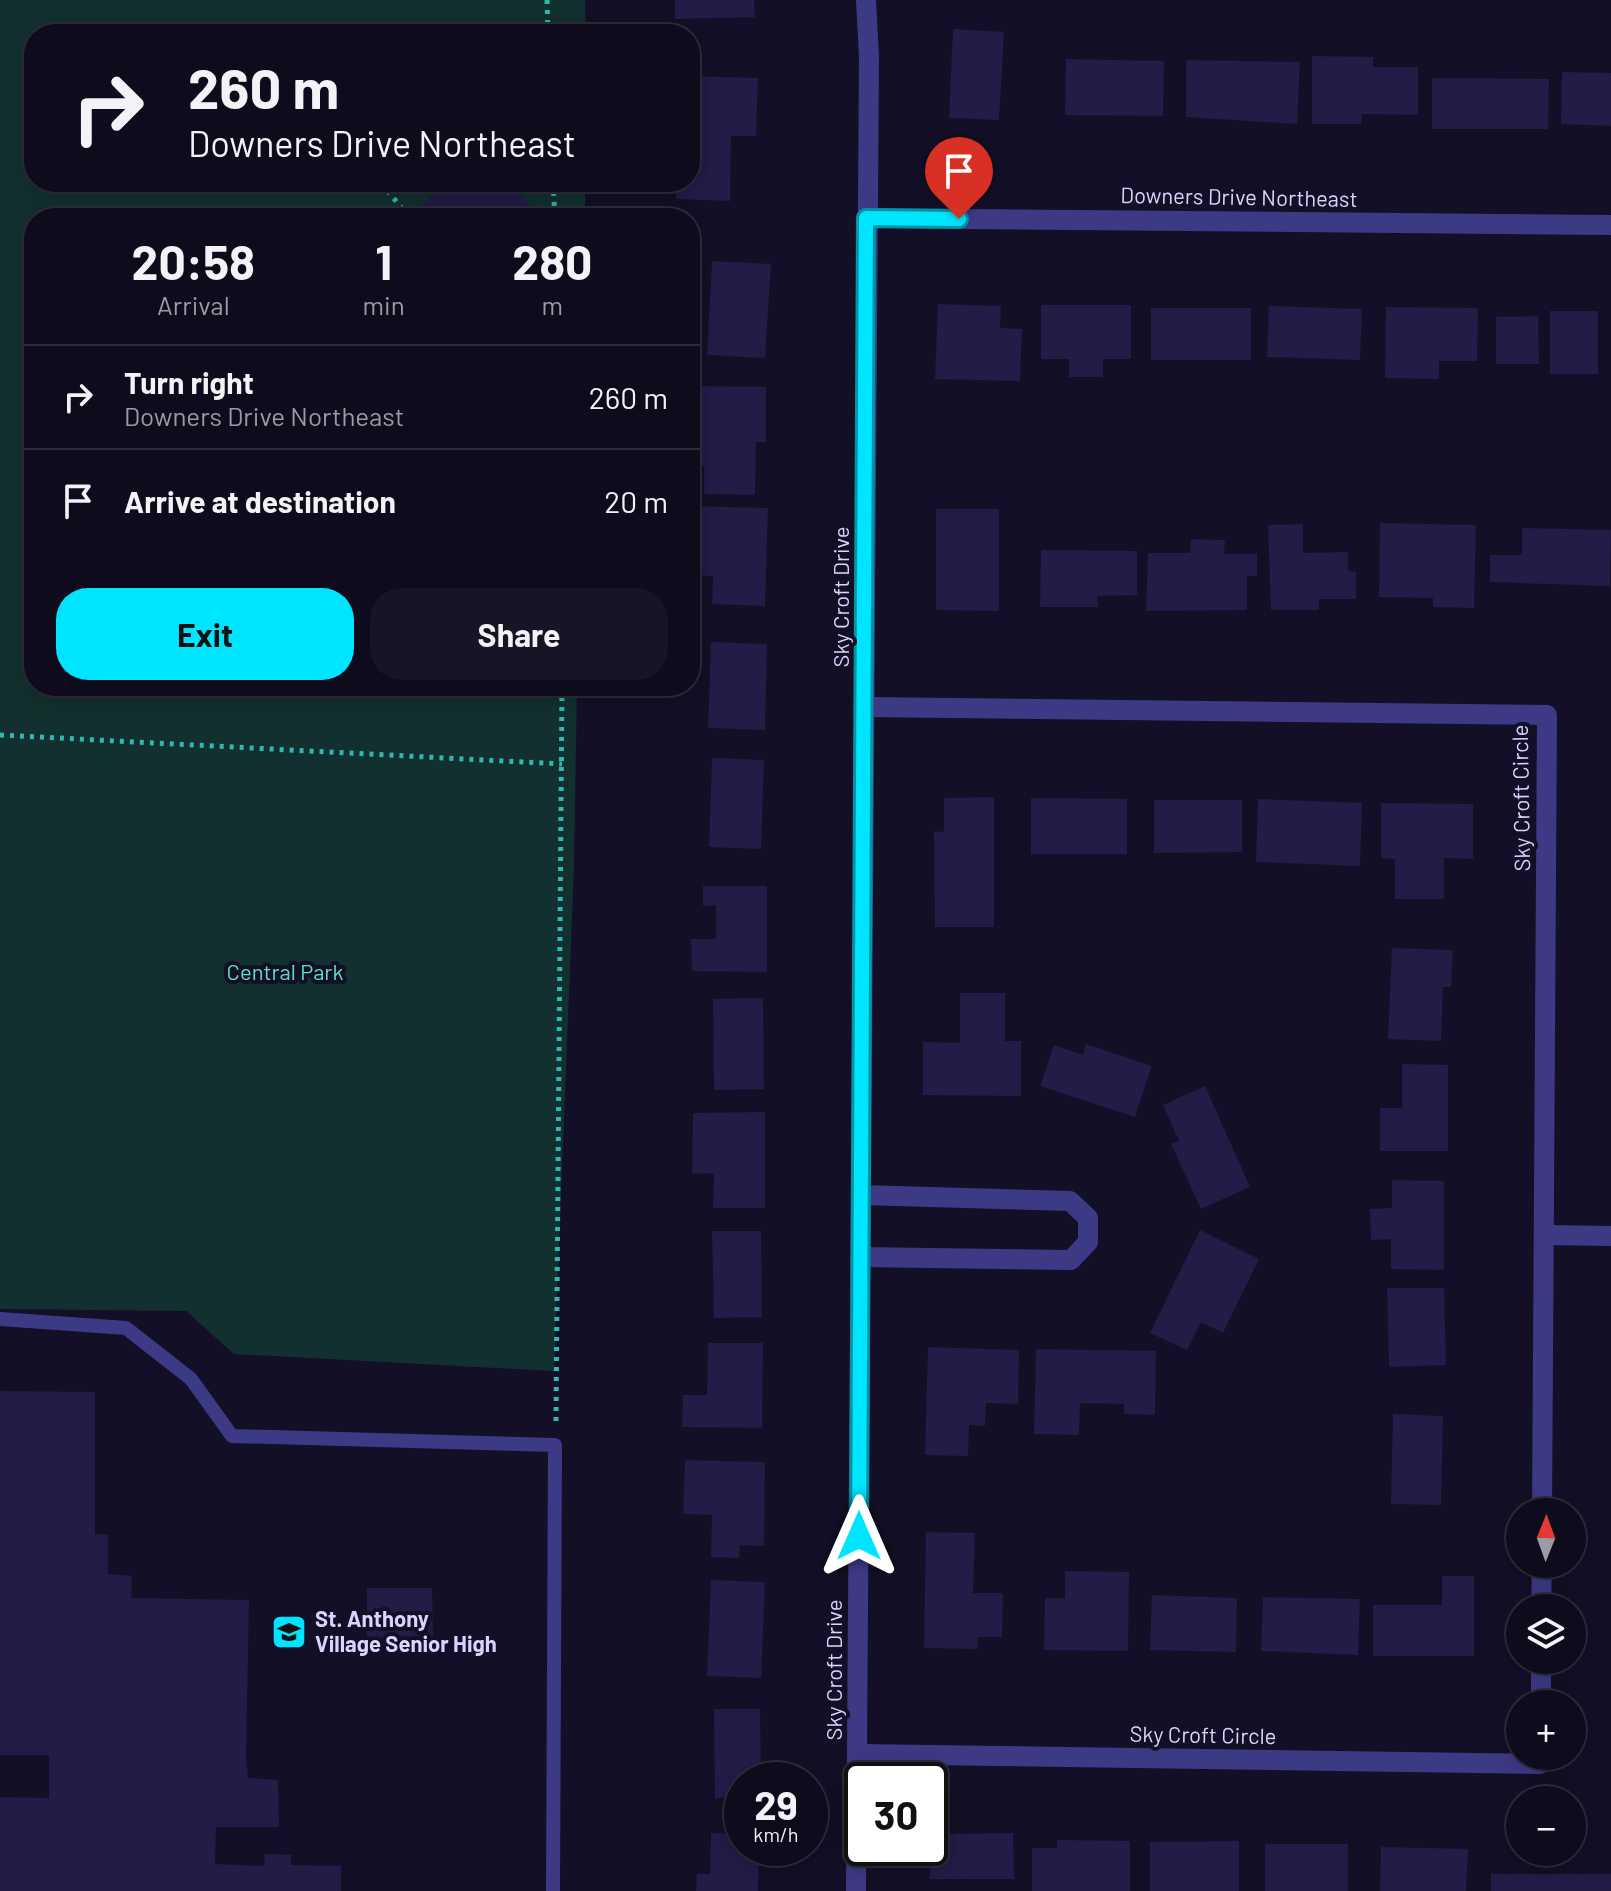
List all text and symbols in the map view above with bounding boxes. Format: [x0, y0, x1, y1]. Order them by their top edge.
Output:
text: 260 m [188, 53, 339, 120]
icon: right [56, 56, 160, 160]
text: Downers Drive Northeast [188, 121, 576, 164]
pin [925, 137, 993, 219]
icon: arrive [937, 149, 981, 193]
street label: Downers Drive Northeast [1120, 181, 1358, 211]
text: 20:58 [132, 232, 255, 290]
text: 1 [375, 232, 392, 290]
text: 280 [512, 232, 592, 290]
text: Arrival [157, 289, 230, 320]
text: min [363, 289, 405, 320]
text: m [542, 289, 563, 320]
text: Turn right [124, 364, 254, 400]
icon: right [56, 375, 100, 419]
text: 260 m [589, 379, 668, 415]
text: Downers Drive Northeast [124, 400, 404, 431]
icon: arrive [56, 479, 100, 523]
text: Arrive at destination [124, 483, 396, 519]
text: 20 m [604, 483, 668, 519]
street label: Sky Croft Drive [827, 527, 853, 667]
button: Exit [56, 588, 354, 680]
button: Share [370, 588, 668, 680]
street label: Sky Croft Circle [1506, 724, 1534, 872]
park label: Central Park [227, 958, 343, 984]
position arrow [817, 1494, 901, 1578]
north arrow [1506, 1498, 1586, 1578]
map controls [1506, 1498, 1586, 1866]
button: layers [1506, 1594, 1586, 1674]
street label: Sky Croft Drive [820, 1600, 846, 1740]
place label: St. Anthony Village Senior High [315, 1605, 497, 1656]
school or university icon: St. Anthony Village Senior High [270, 1613, 308, 1651]
button: + [1506, 1690, 1586, 1770]
street label: Sky Croft Circle [1129, 1720, 1277, 1748]
speed limit sign: 30 [844, 1762, 948, 1866]
text: 29 [754, 1780, 798, 1828]
button: − [1506, 1786, 1586, 1866]
text: km/h [753, 1822, 799, 1846]

